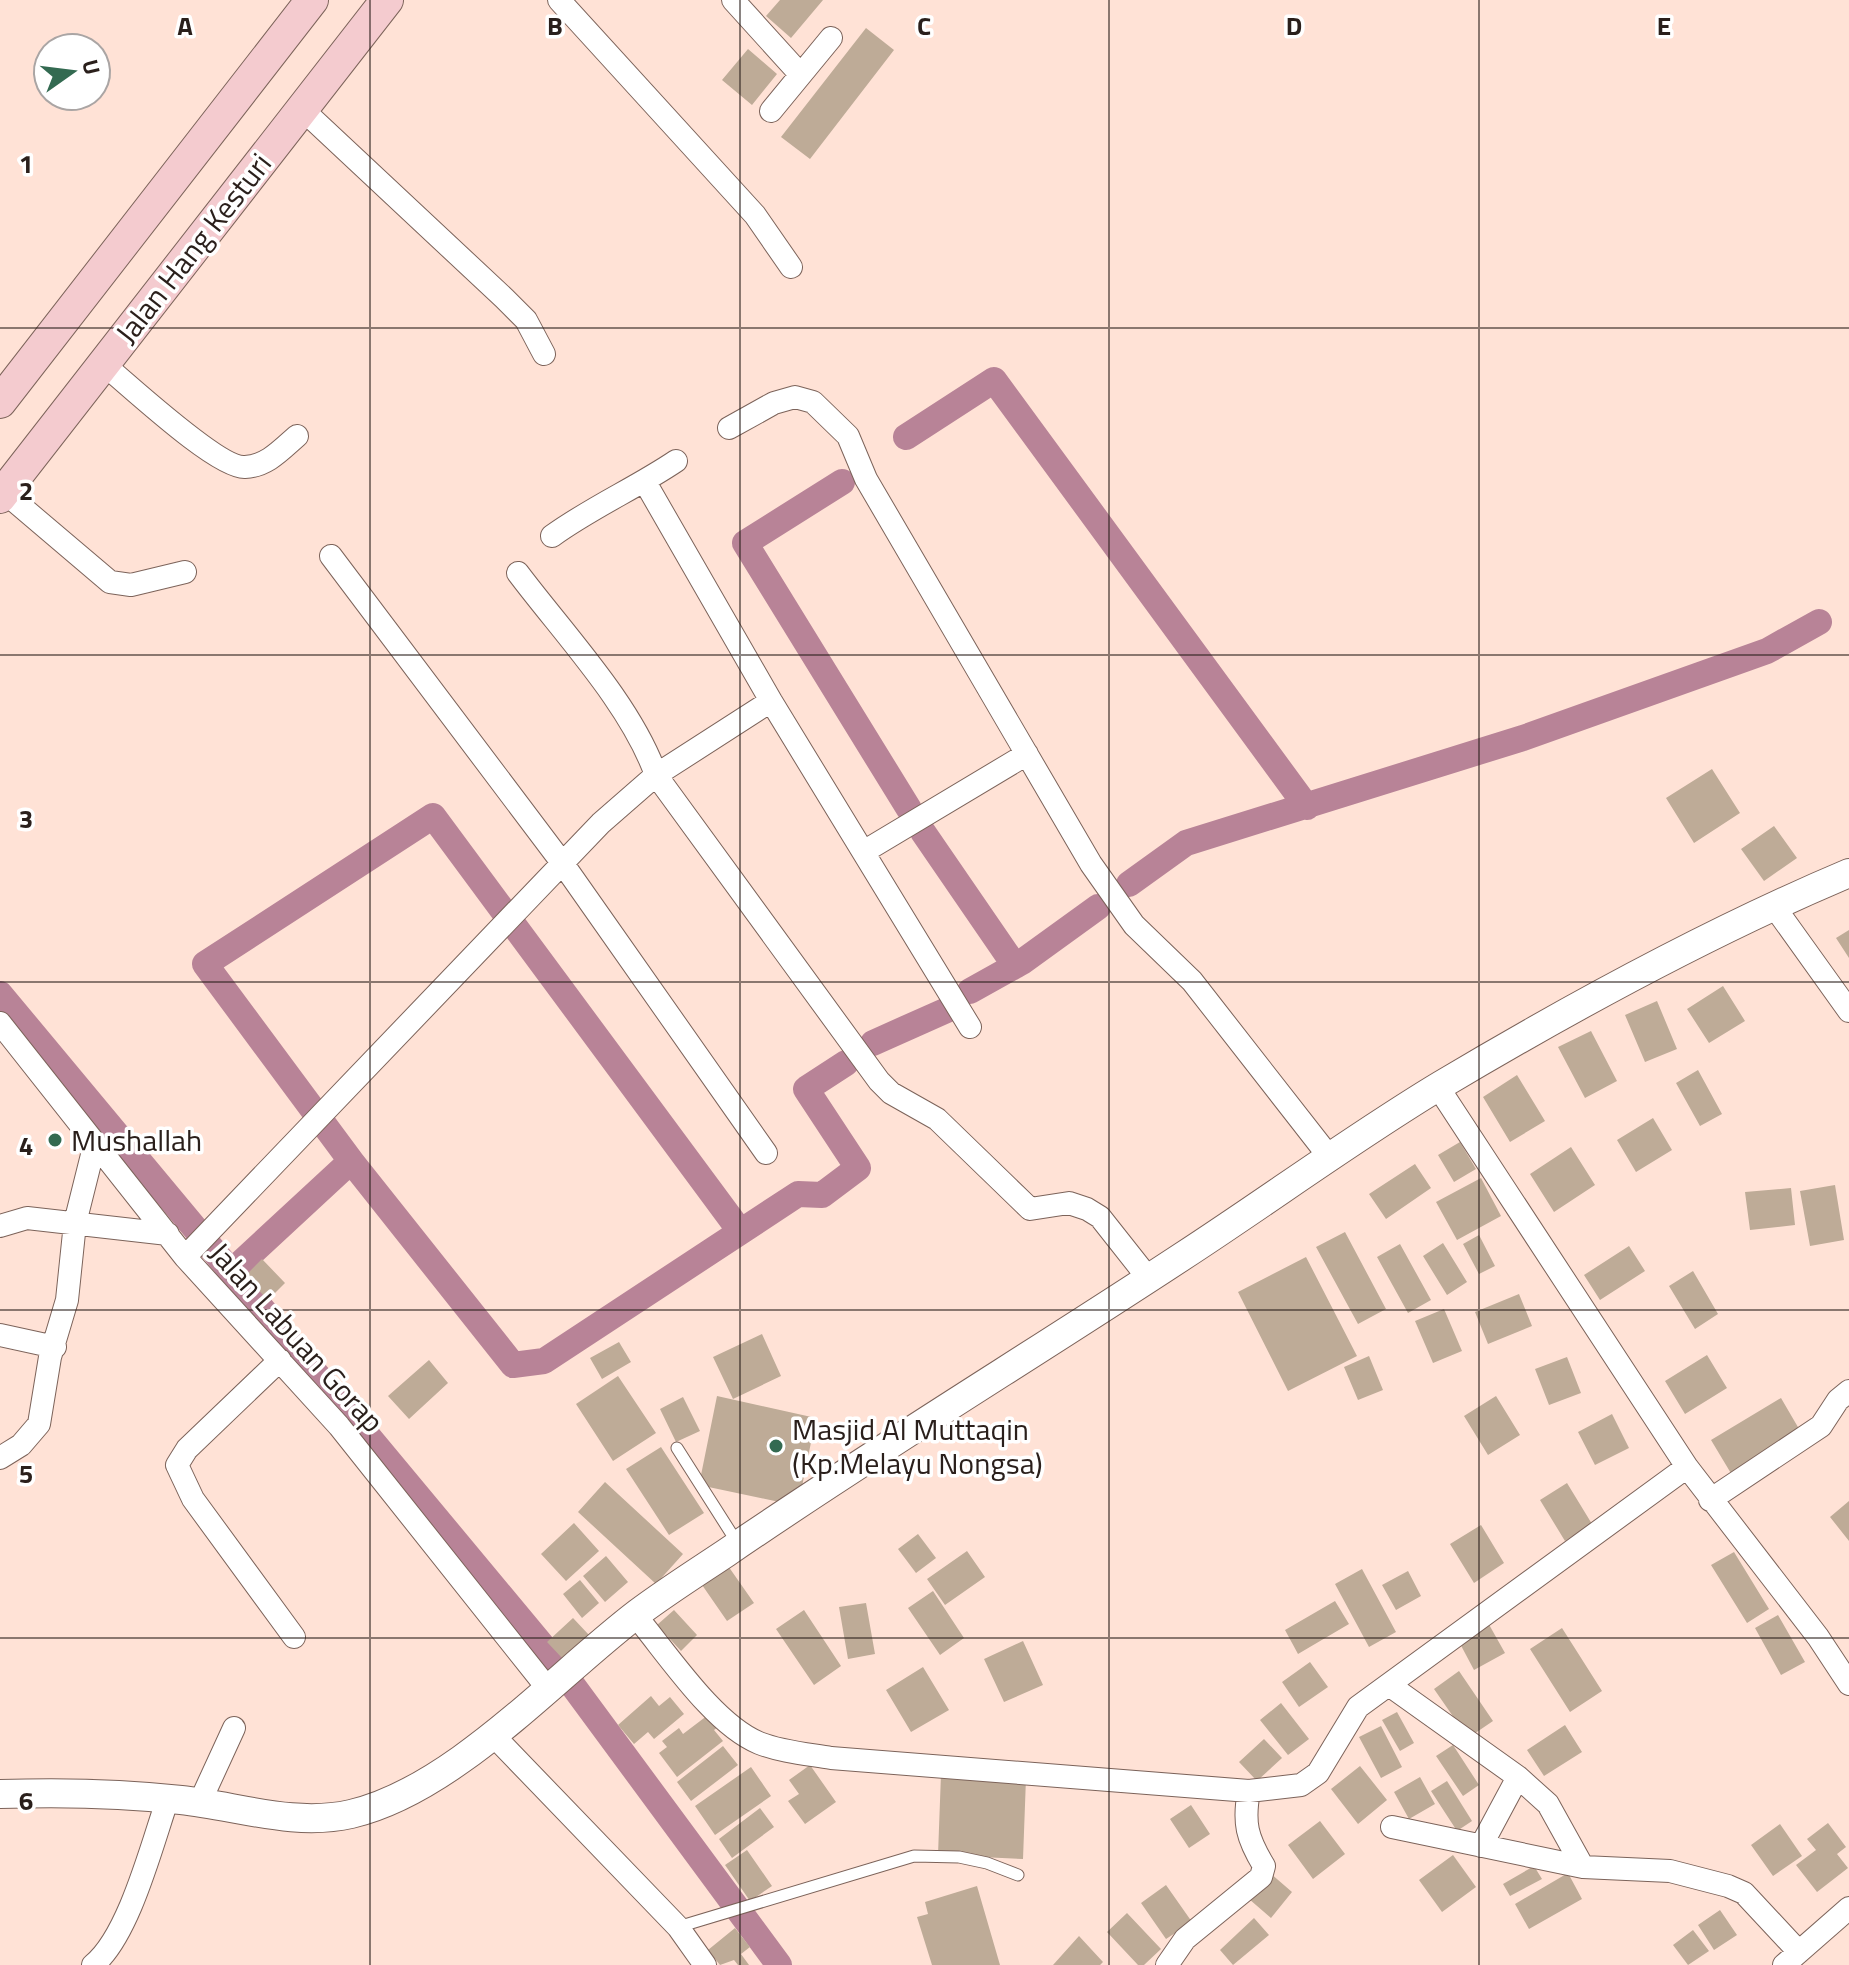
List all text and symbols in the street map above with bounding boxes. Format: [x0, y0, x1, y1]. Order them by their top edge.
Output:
text: A [177, 6, 193, 45]
text: B [547, 6, 563, 45]
text: C [917, 6, 931, 45]
text: D [1286, 6, 1302, 45]
text: E [1657, 6, 1671, 45]
north arrow [32, 32, 112, 112]
text: U [73, 56, 110, 78]
street label: Jalan Hang Kesturi [104, 143, 282, 353]
text: 1 [19, 144, 33, 183]
text: 2 [19, 471, 33, 510]
text: 3 [19, 799, 33, 838]
place label: Mushallah [71, 1117, 202, 1163]
text: 4 [19, 1126, 33, 1165]
marker: Mushallah [46, 1131, 64, 1149]
street label: Jalan Labuan Gorap [199, 1231, 395, 1443]
place label: Masjid Al Muttaqin (Kp.Melayu Nongsa) [792, 1406, 1043, 1486]
marker: Masjid Al Muttaqin (Kp.Melayu Nongsa) [767, 1437, 785, 1455]
text: 5 [19, 1454, 33, 1493]
text: 6 [19, 1781, 33, 1820]

